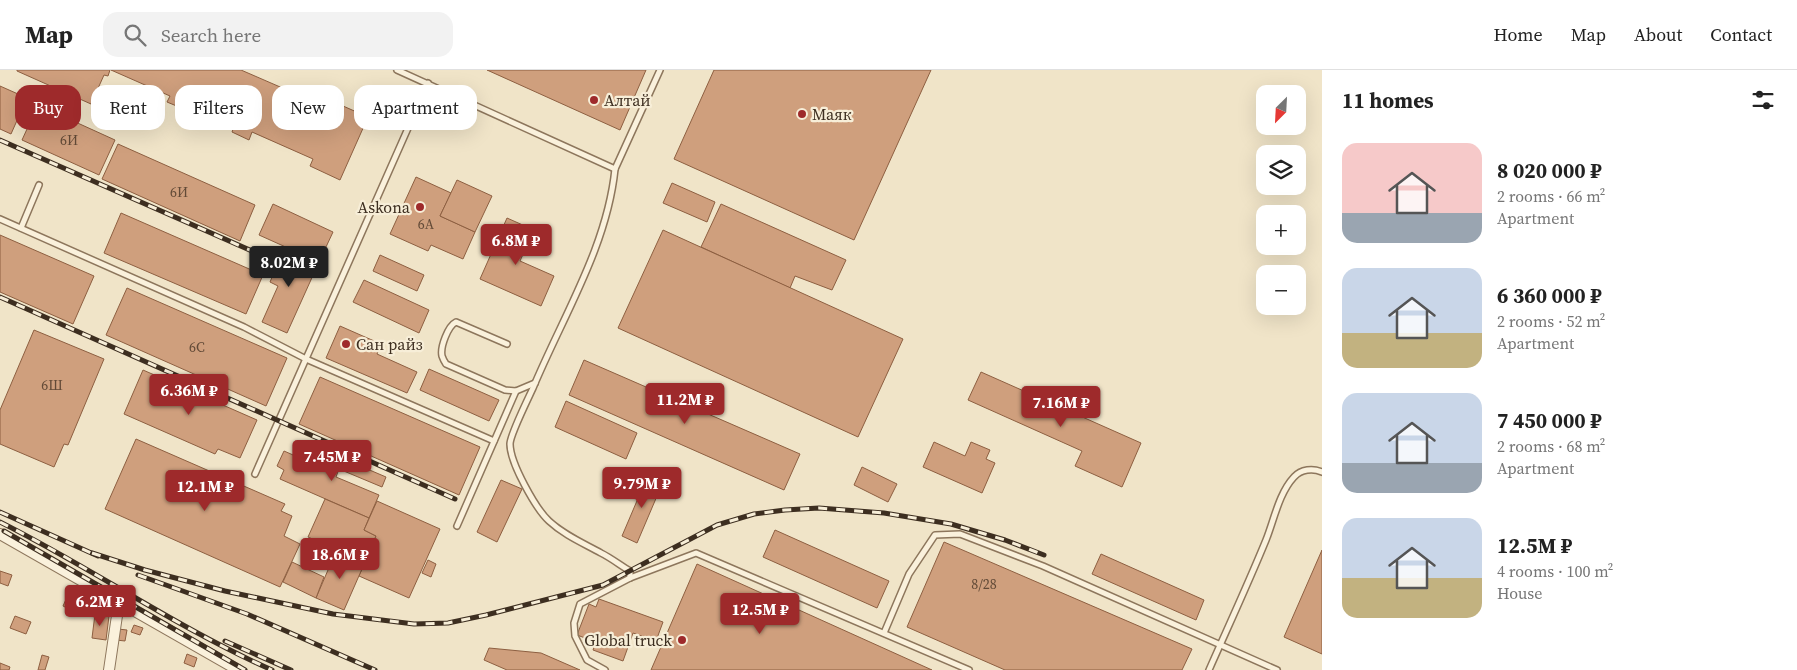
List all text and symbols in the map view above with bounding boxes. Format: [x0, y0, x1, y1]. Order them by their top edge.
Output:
search box [103, 12, 453, 57]
text: Map [25, 18, 73, 51]
icon: search [121, 21, 149, 49]
text: Search here [161, 22, 261, 48]
text: Home [1494, 22, 1543, 47]
text: Map [1571, 22, 1606, 47]
text: About [1634, 22, 1682, 47]
text: Contact [1710, 22, 1772, 47]
chip: Buy [15, 85, 81, 130]
chip: Rent [91, 85, 165, 130]
chip: Filters [175, 85, 262, 130]
chip: New [272, 85, 344, 130]
chip: Apartment [354, 85, 477, 130]
north arrow [1256, 85, 1306, 135]
map controls [1256, 85, 1306, 315]
text: 11 homes [1342, 86, 1434, 115]
icon: filters [1749, 86, 1777, 114]
place label: Алтай [604, 89, 651, 111]
marker: Алтай [588, 94, 600, 106]
place label: Маяк [812, 103, 852, 125]
marker: Маяк [796, 108, 808, 120]
house number: 6И [60, 130, 78, 150]
button: layers [1256, 145, 1306, 195]
text: 8 020 000 ₽ [1497, 156, 1602, 185]
icon: home [1382, 163, 1442, 223]
house number: 6И [170, 182, 188, 202]
text: 2 rooms · 66 m² [1497, 185, 1605, 207]
place label: Askona [358, 196, 411, 218]
marker: Askona [414, 201, 426, 213]
button: + [1256, 205, 1306, 255]
text: Apartment [1497, 207, 1574, 229]
house number: 6А [418, 214, 435, 234]
pin: 6.8M ₽ [475, 224, 557, 266]
text: 6.8M ₽ [492, 229, 540, 251]
pin: 8.02M ₽ [243, 246, 335, 288]
text: 8.02M ₽ [260, 251, 318, 273]
button: − [1256, 265, 1306, 315]
text: 6 360 000 ₽ [1497, 281, 1602, 310]
icon: home [1382, 288, 1442, 348]
text: 2 rooms · 52 m² [1497, 310, 1605, 332]
text: Apartment [1497, 332, 1574, 354]
place label: Сан райз [356, 333, 423, 355]
house number: 6С [189, 337, 205, 357]
marker: Сан райз [340, 338, 352, 350]
pin: 6.36M ₽ [143, 374, 235, 416]
house number: 6Ш [41, 375, 63, 395]
text: 6.36M ₽ [160, 379, 218, 401]
pin: 11.2M ₽ [639, 382, 731, 425]
pin: 7.16M ₽ [1015, 386, 1107, 428]
text: 11.2M ₽ [656, 388, 714, 410]
text: 7.16M ₽ [1032, 391, 1090, 413]
text: 7 450 000 ₽ [1497, 406, 1602, 435]
icon: home [1382, 413, 1442, 473]
text: 2 rooms · 68 m² [1497, 435, 1605, 457]
pin: 7.45M ₽ [286, 440, 378, 482]
text: 7.45M ₽ [303, 445, 361, 467]
text: Apartment [1497, 457, 1574, 479]
pin: 9.79M ₽ [596, 466, 688, 509]
pin: 12.1M ₽ [159, 470, 251, 512]
text: 9.79M ₽ [613, 472, 671, 494]
text: 12.1M ₽ [176, 475, 234, 497]
text: 12.5M ₽ [1497, 531, 1572, 560]
pin: 18.6M ₽ [294, 538, 386, 580]
icon: home [1382, 538, 1442, 598]
text: 18.6M ₽ [311, 543, 369, 565]
text: 4 rooms · 100 m² [1497, 560, 1613, 582]
house number: 8/28 [971, 574, 997, 594]
text: House [1497, 582, 1542, 604]
pin: 6.2M ₽ [59, 584, 141, 627]
text: 6.2M ₽ [76, 590, 124, 612]
pin: 12.5M ₽ [714, 592, 806, 635]
text: 12.5M ₽ [731, 598, 789, 620]
place label: Global truck [584, 629, 672, 651]
marker: Global truck [676, 634, 688, 646]

